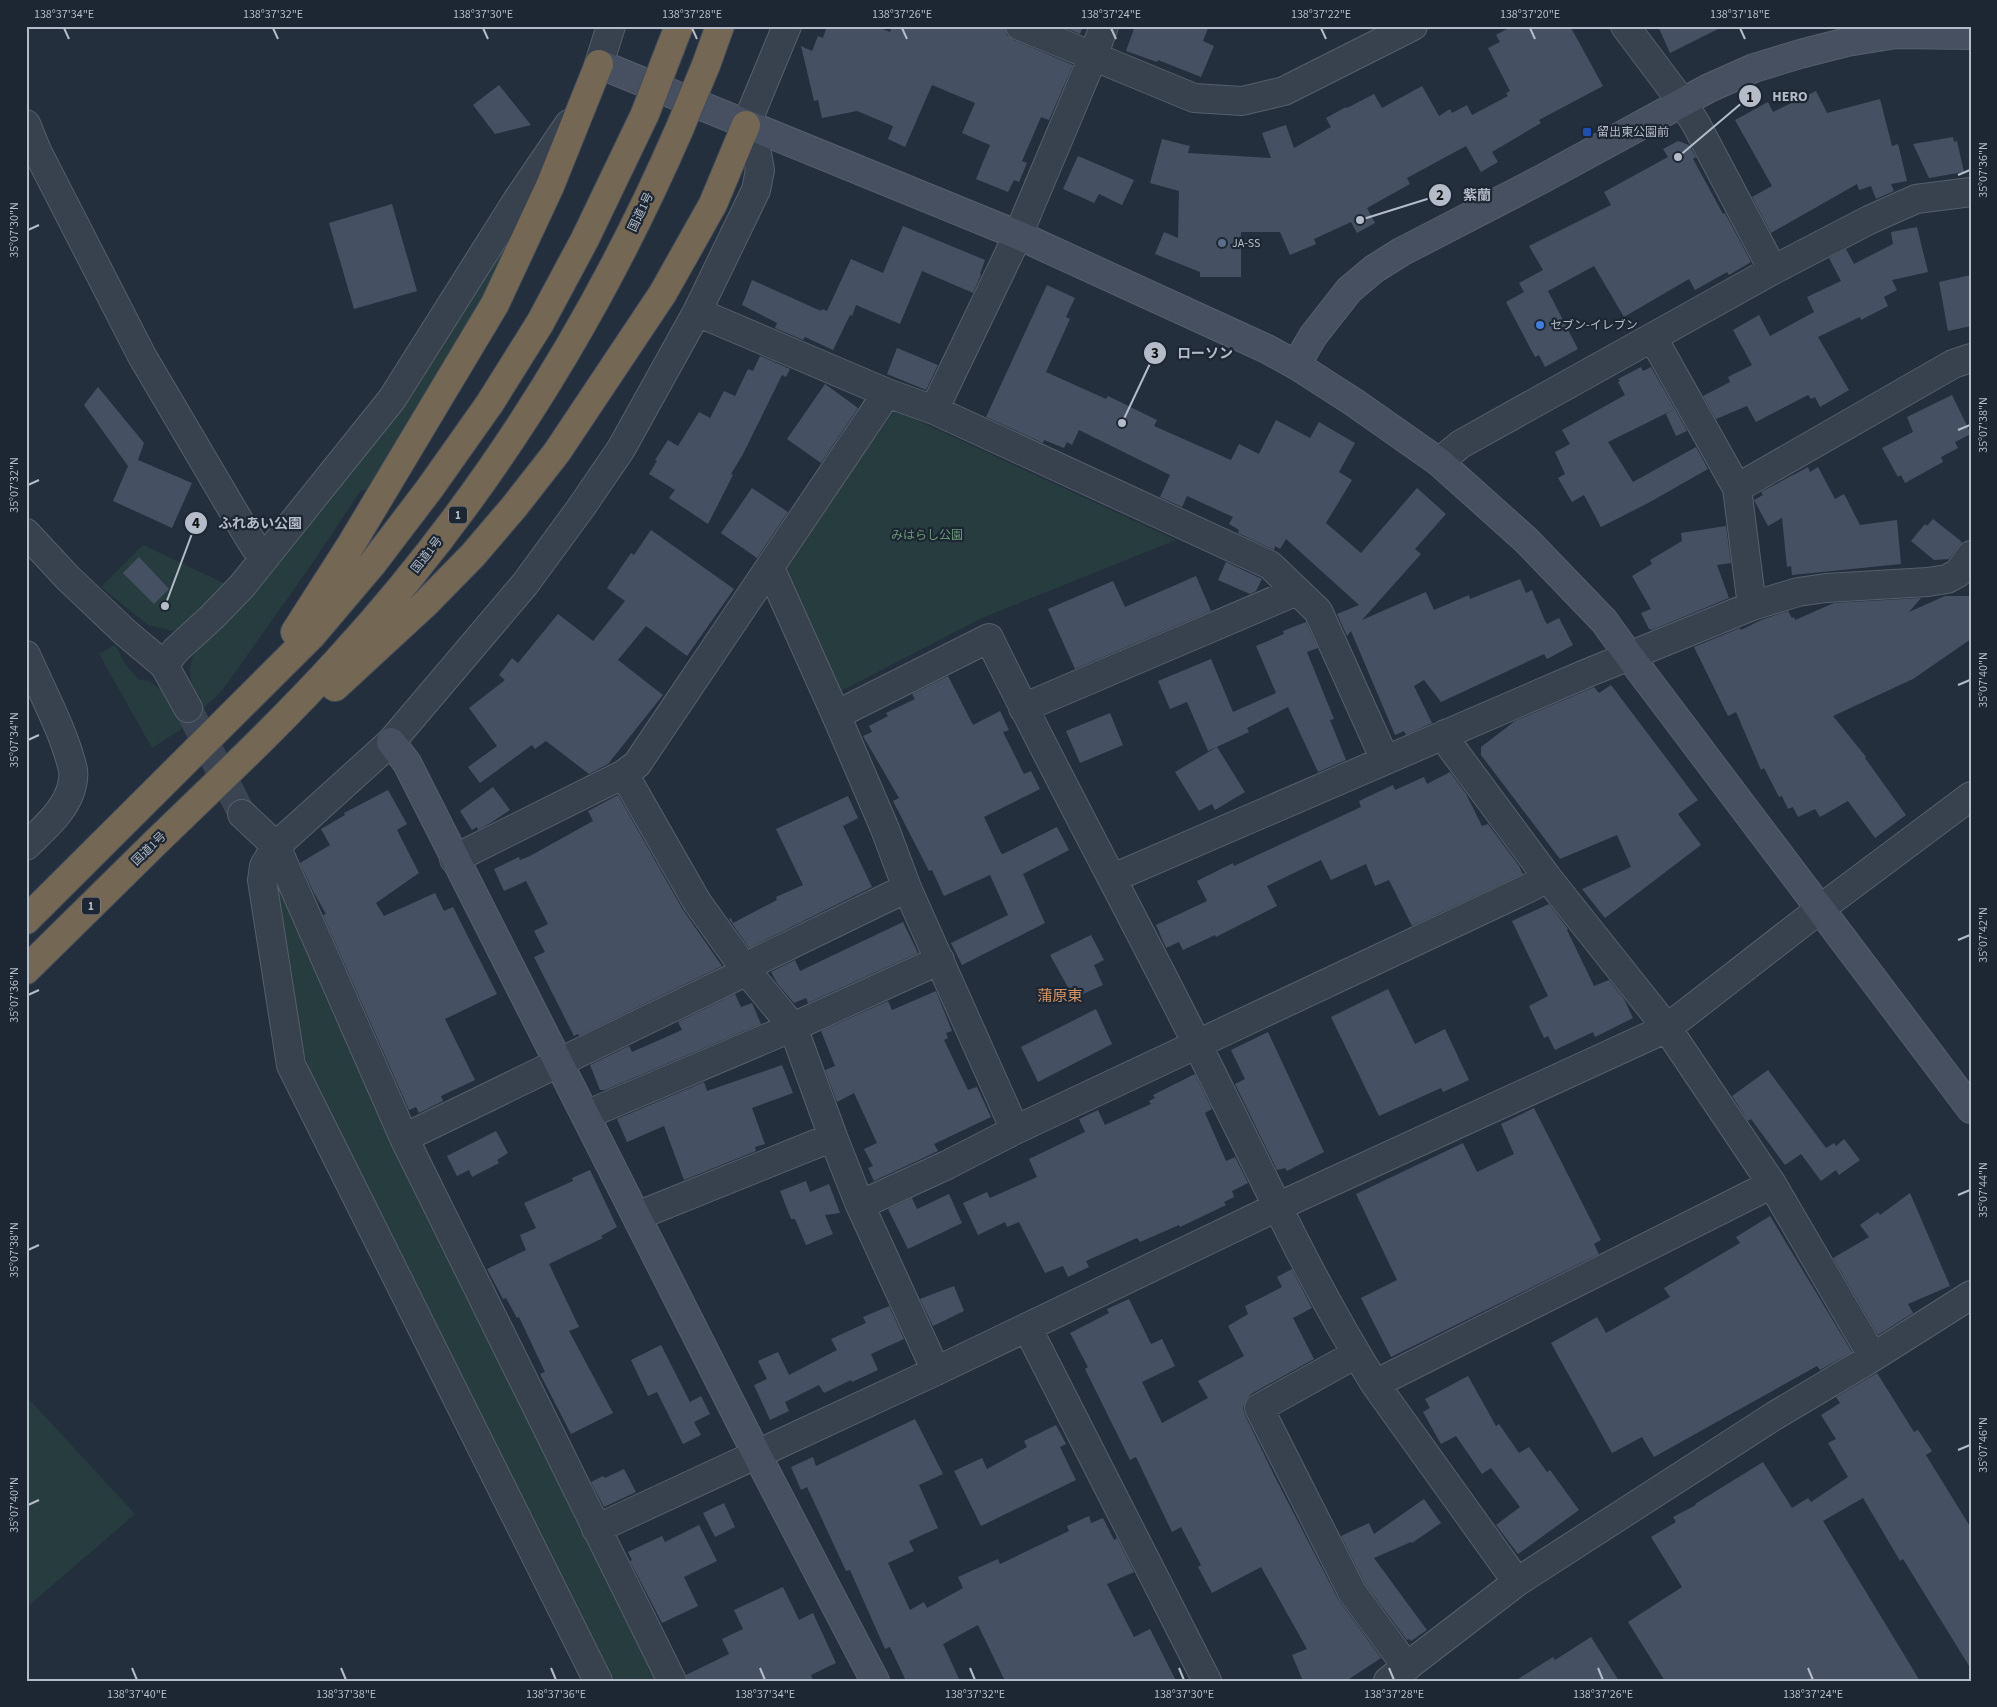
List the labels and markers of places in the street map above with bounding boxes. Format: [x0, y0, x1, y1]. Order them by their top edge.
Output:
callout: HERO [1737, 82, 1817, 111]
place label: 留出東公園前 [1597, 124, 1669, 141]
marker: 留出東公園前 [1581, 126, 1593, 138]
callout: 紫蘭 [1428, 181, 1501, 210]
place label: JA-SS [1232, 235, 1260, 252]
marker: JA-SS [1216, 237, 1228, 249]
place label: セブン-イレブン [1550, 317, 1638, 334]
marker: セブン-イレブン [1534, 319, 1546, 331]
callout: ローソン [1142, 338, 1243, 367]
callout: ふれあい公園 [183, 508, 312, 537]

